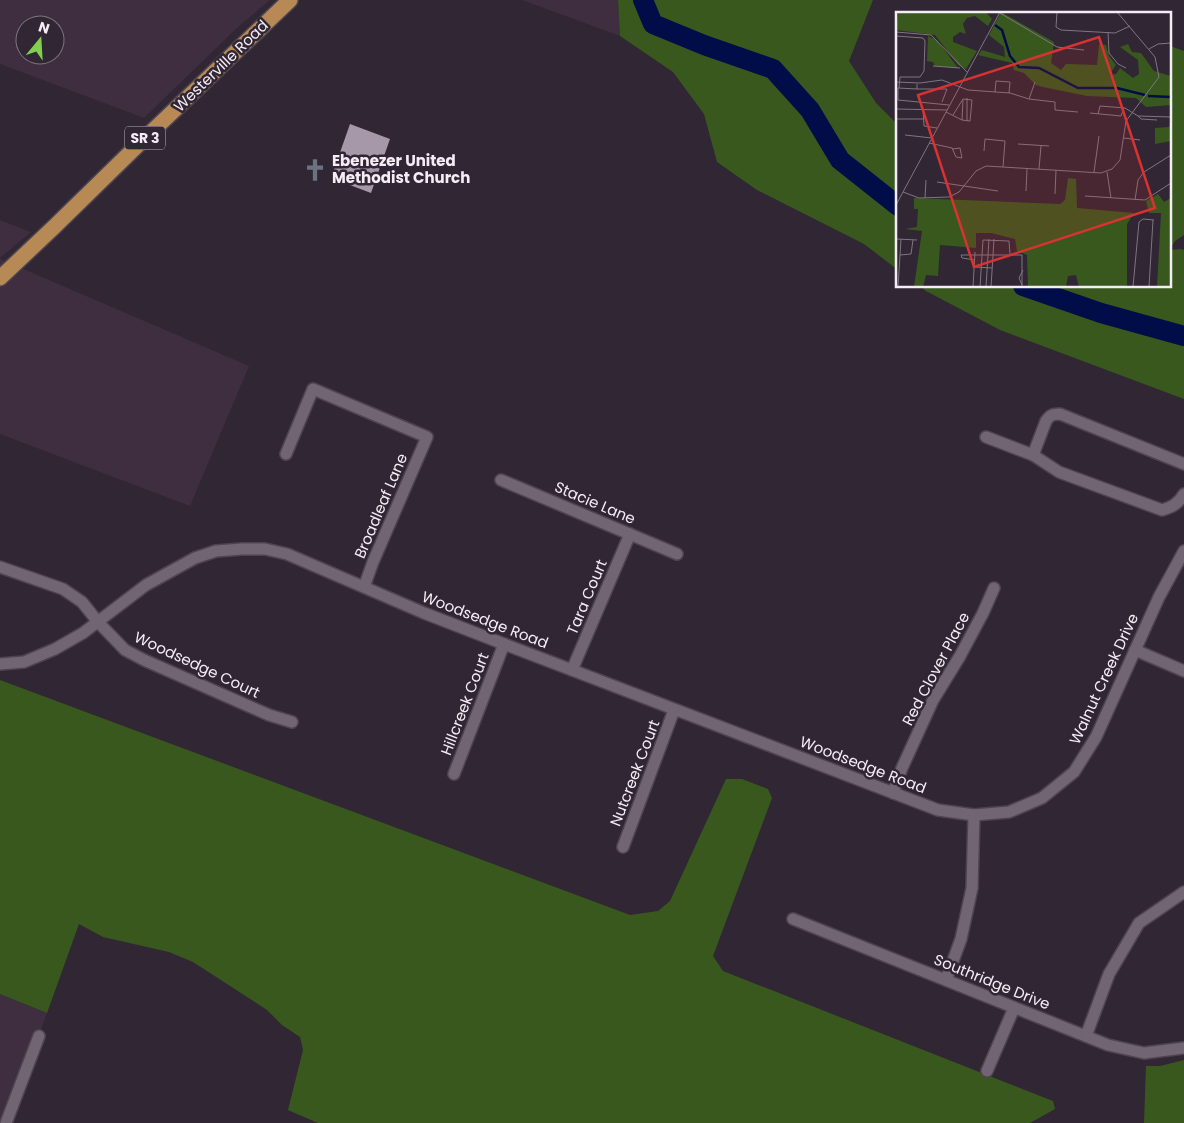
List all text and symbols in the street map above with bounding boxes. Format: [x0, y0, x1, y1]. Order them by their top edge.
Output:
inset map [896, 12, 1172, 288]
north arrow [15, 15, 65, 65]
street label: Westerville Road [169, 15, 273, 116]
text: N [36, 16, 52, 39]
road number: SR 3 [125, 126, 165, 150]
place label: Ebenezer United Methodist Church [332, 150, 470, 188]
church icon: Ebenezer United Methodist Church [302, 157, 328, 183]
street label: Broadleaf Lane [349, 450, 412, 562]
street label: Stacie Lane [551, 476, 639, 529]
street label: Tara Court [561, 556, 612, 638]
street label: Woodsedge Road [419, 586, 551, 653]
street label: Red Clover Place [897, 608, 974, 729]
street label: Walnut Creek Drive [1064, 610, 1143, 748]
street label: Woodsedge Court [131, 626, 264, 703]
street label: Hillcreek Court [435, 649, 494, 758]
street label: Nutcreek Court [605, 717, 664, 829]
street label: Woodsedge Road [797, 731, 929, 798]
street label: Southridge Drive [931, 949, 1053, 1014]

